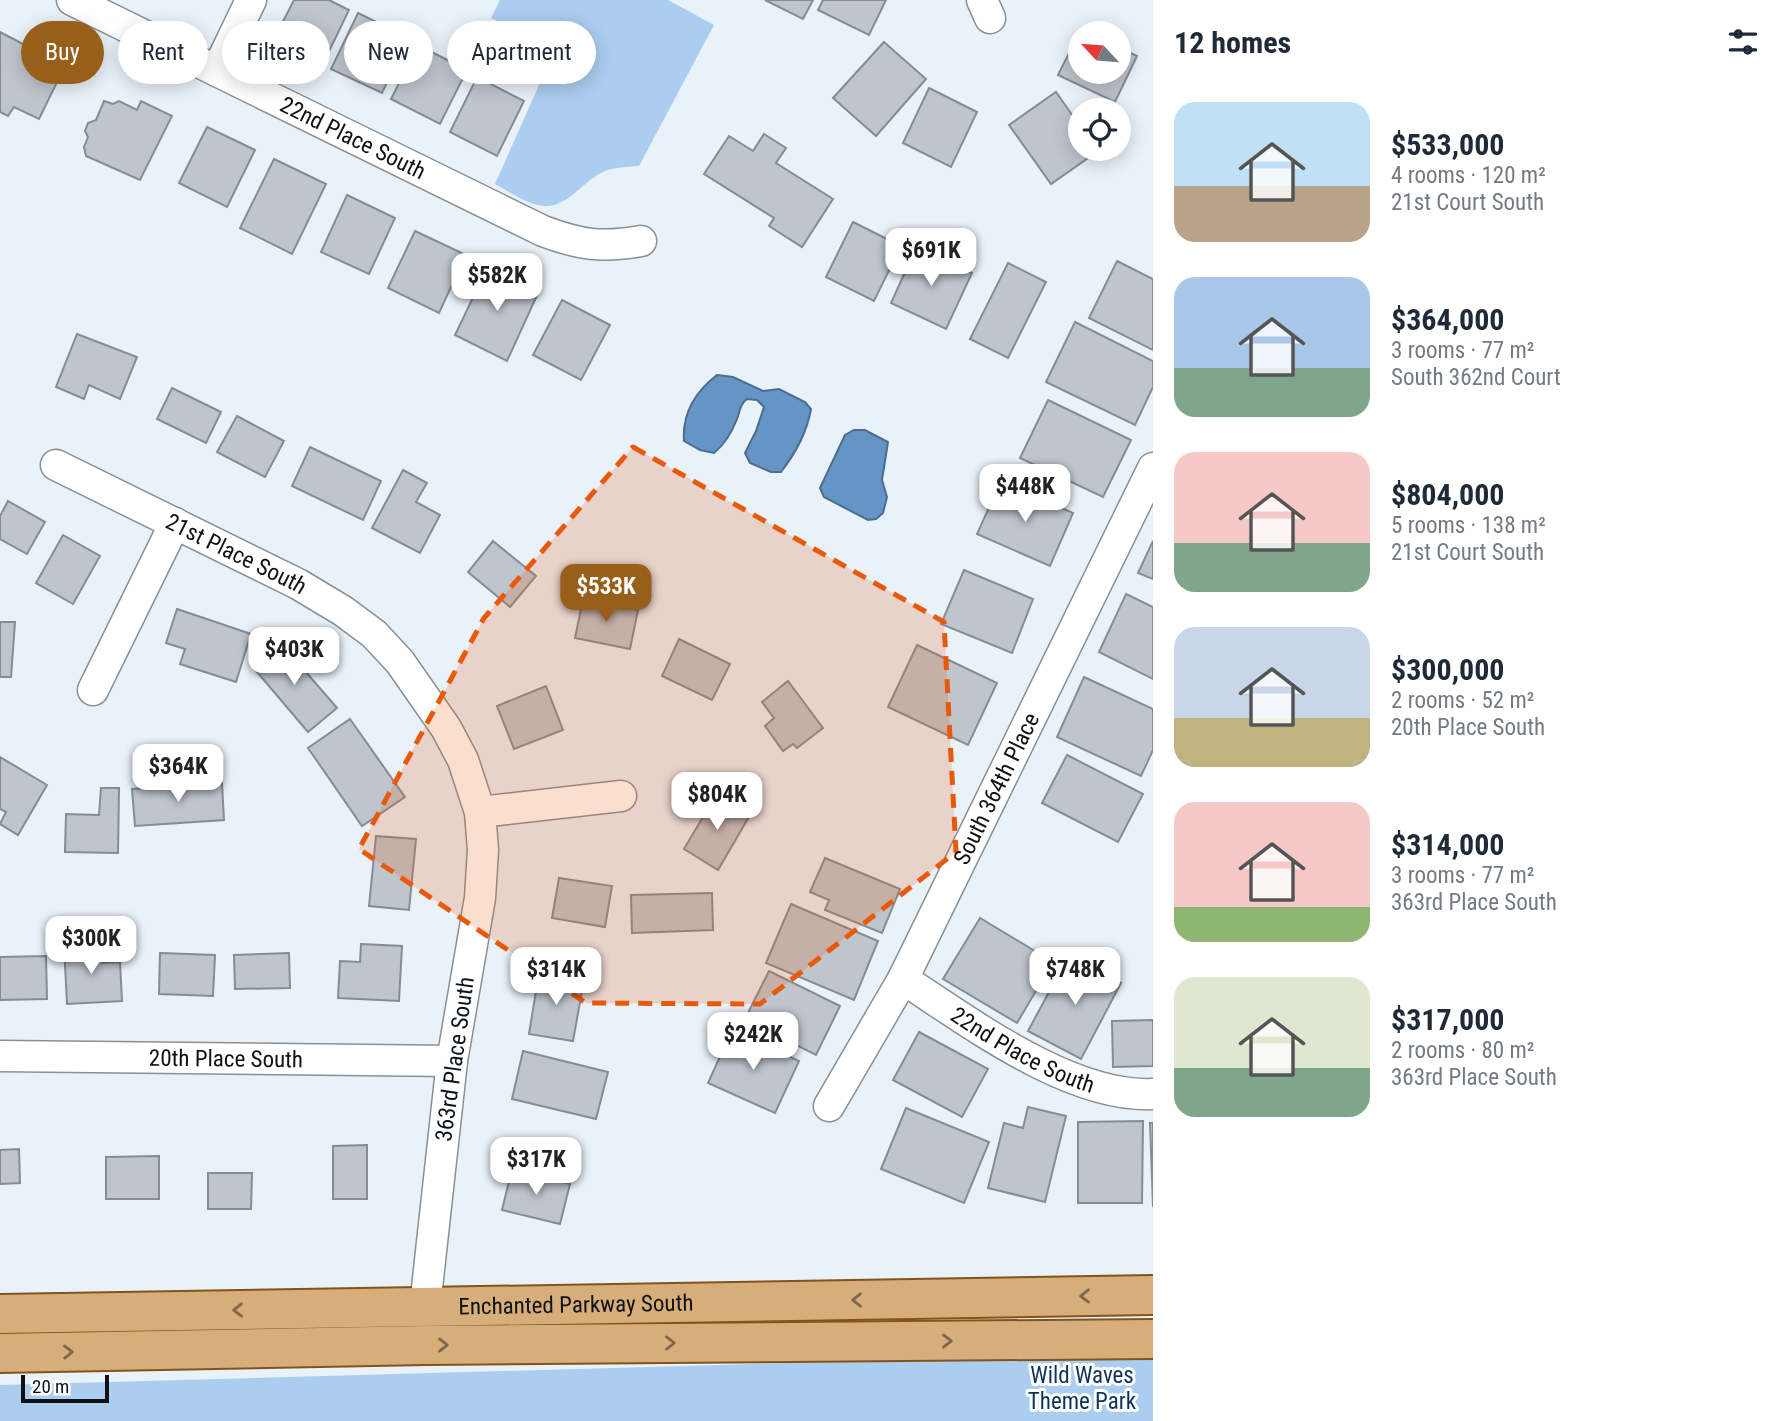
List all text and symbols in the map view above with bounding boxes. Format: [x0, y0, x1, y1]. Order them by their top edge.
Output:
chip: Buy [21, 21, 104, 84]
chip: Rent [118, 21, 208, 84]
chip: Filters [222, 21, 330, 84]
chip: New [344, 21, 433, 84]
chip: Apartment [447, 21, 596, 84]
north arrow [1068, 21, 1130, 84]
map controls [1068, 21, 1131, 161]
icon: filters [1724, 23, 1762, 61]
text: 12 homes [1174, 25, 1291, 60]
street label: 22nd Place South [276, 91, 430, 185]
button: locate [1068, 98, 1131, 161]
text: $533,000 [1391, 127, 1504, 162]
icon: home [1230, 130, 1314, 214]
text: 4 rooms · 120 m² [1391, 162, 1546, 189]
text: 21st Court South [1391, 189, 1544, 216]
pin: $691K [882, 229, 980, 288]
text: $691K [901, 237, 961, 264]
pin: $582K [448, 254, 546, 313]
text: $582K [467, 262, 527, 289]
text: $364,000 [1391, 302, 1504, 337]
icon: home [1230, 305, 1314, 389]
text: 3 rooms · 77 m² [1391, 337, 1534, 364]
text: South 362nd Court [1391, 364, 1561, 391]
pin: $448K [976, 464, 1074, 524]
text: $448K [995, 473, 1055, 500]
text: $804,000 [1391, 477, 1504, 512]
icon: home [1230, 480, 1314, 564]
street label: 21st Place South [161, 508, 312, 600]
text: 5 rooms · 138 m² [1391, 512, 1546, 539]
text: 21st Court South [1391, 539, 1544, 566]
pin: $533K [557, 564, 655, 624]
text: $533K [576, 573, 636, 600]
pin: $403K [245, 628, 343, 687]
text: $403K [264, 636, 324, 663]
text: $300,000 [1391, 652, 1504, 687]
icon: home [1230, 655, 1314, 739]
text: 2 rooms · 52 m² [1391, 687, 1534, 714]
street label: South 364th Place [948, 708, 1045, 869]
text: 20th Place South [1391, 714, 1545, 741]
pin: $364K [129, 744, 227, 804]
text: $364K [148, 753, 208, 780]
pin: $804K [668, 772, 766, 832]
text: $804K [687, 781, 747, 808]
text: $314,000 [1391, 827, 1504, 862]
icon: home [1230, 830, 1314, 914]
text: 3 rooms · 77 m² [1391, 862, 1534, 889]
text: 363rd Place South [1391, 889, 1557, 916]
pin: $300K [42, 916, 140, 976]
text: $300K [61, 925, 121, 952]
pin: $314K [507, 948, 605, 1007]
pin: $748K [1026, 948, 1124, 1007]
text: $314K [526, 956, 586, 983]
text: $748K [1045, 956, 1105, 983]
street label: 363rd Place South [430, 975, 480, 1143]
street label: 22nd Place South [946, 1001, 1098, 1099]
text: $317,000 [1391, 1002, 1504, 1037]
icon: home [1230, 1005, 1314, 1089]
pin: $242K [704, 1012, 802, 1072]
text: $242K [723, 1021, 783, 1048]
text: 2 rooms · 80 m² [1391, 1037, 1534, 1064]
street label: 20th Place South [149, 1044, 303, 1073]
text: 363rd Place South [1391, 1064, 1557, 1091]
pin: $317K [487, 1138, 585, 1197]
text: $317K [506, 1146, 566, 1173]
street label: Enchanted Parkway South [458, 1289, 694, 1320]
one-way arrow [1079, 1289, 1090, 1304]
one-way arrow [852, 1292, 863, 1307]
one-way arrow [232, 1302, 243, 1317]
one-way arrow [942, 1333, 952, 1349]
one-way arrow [665, 1335, 676, 1351]
one-way arrow [438, 1337, 448, 1353]
one-way arrow [63, 1344, 74, 1360]
park label: Wild Waves Theme Park [1028, 1362, 1137, 1415]
scale bar [21, 1372, 108, 1404]
text: 20 m [32, 1375, 69, 1398]

